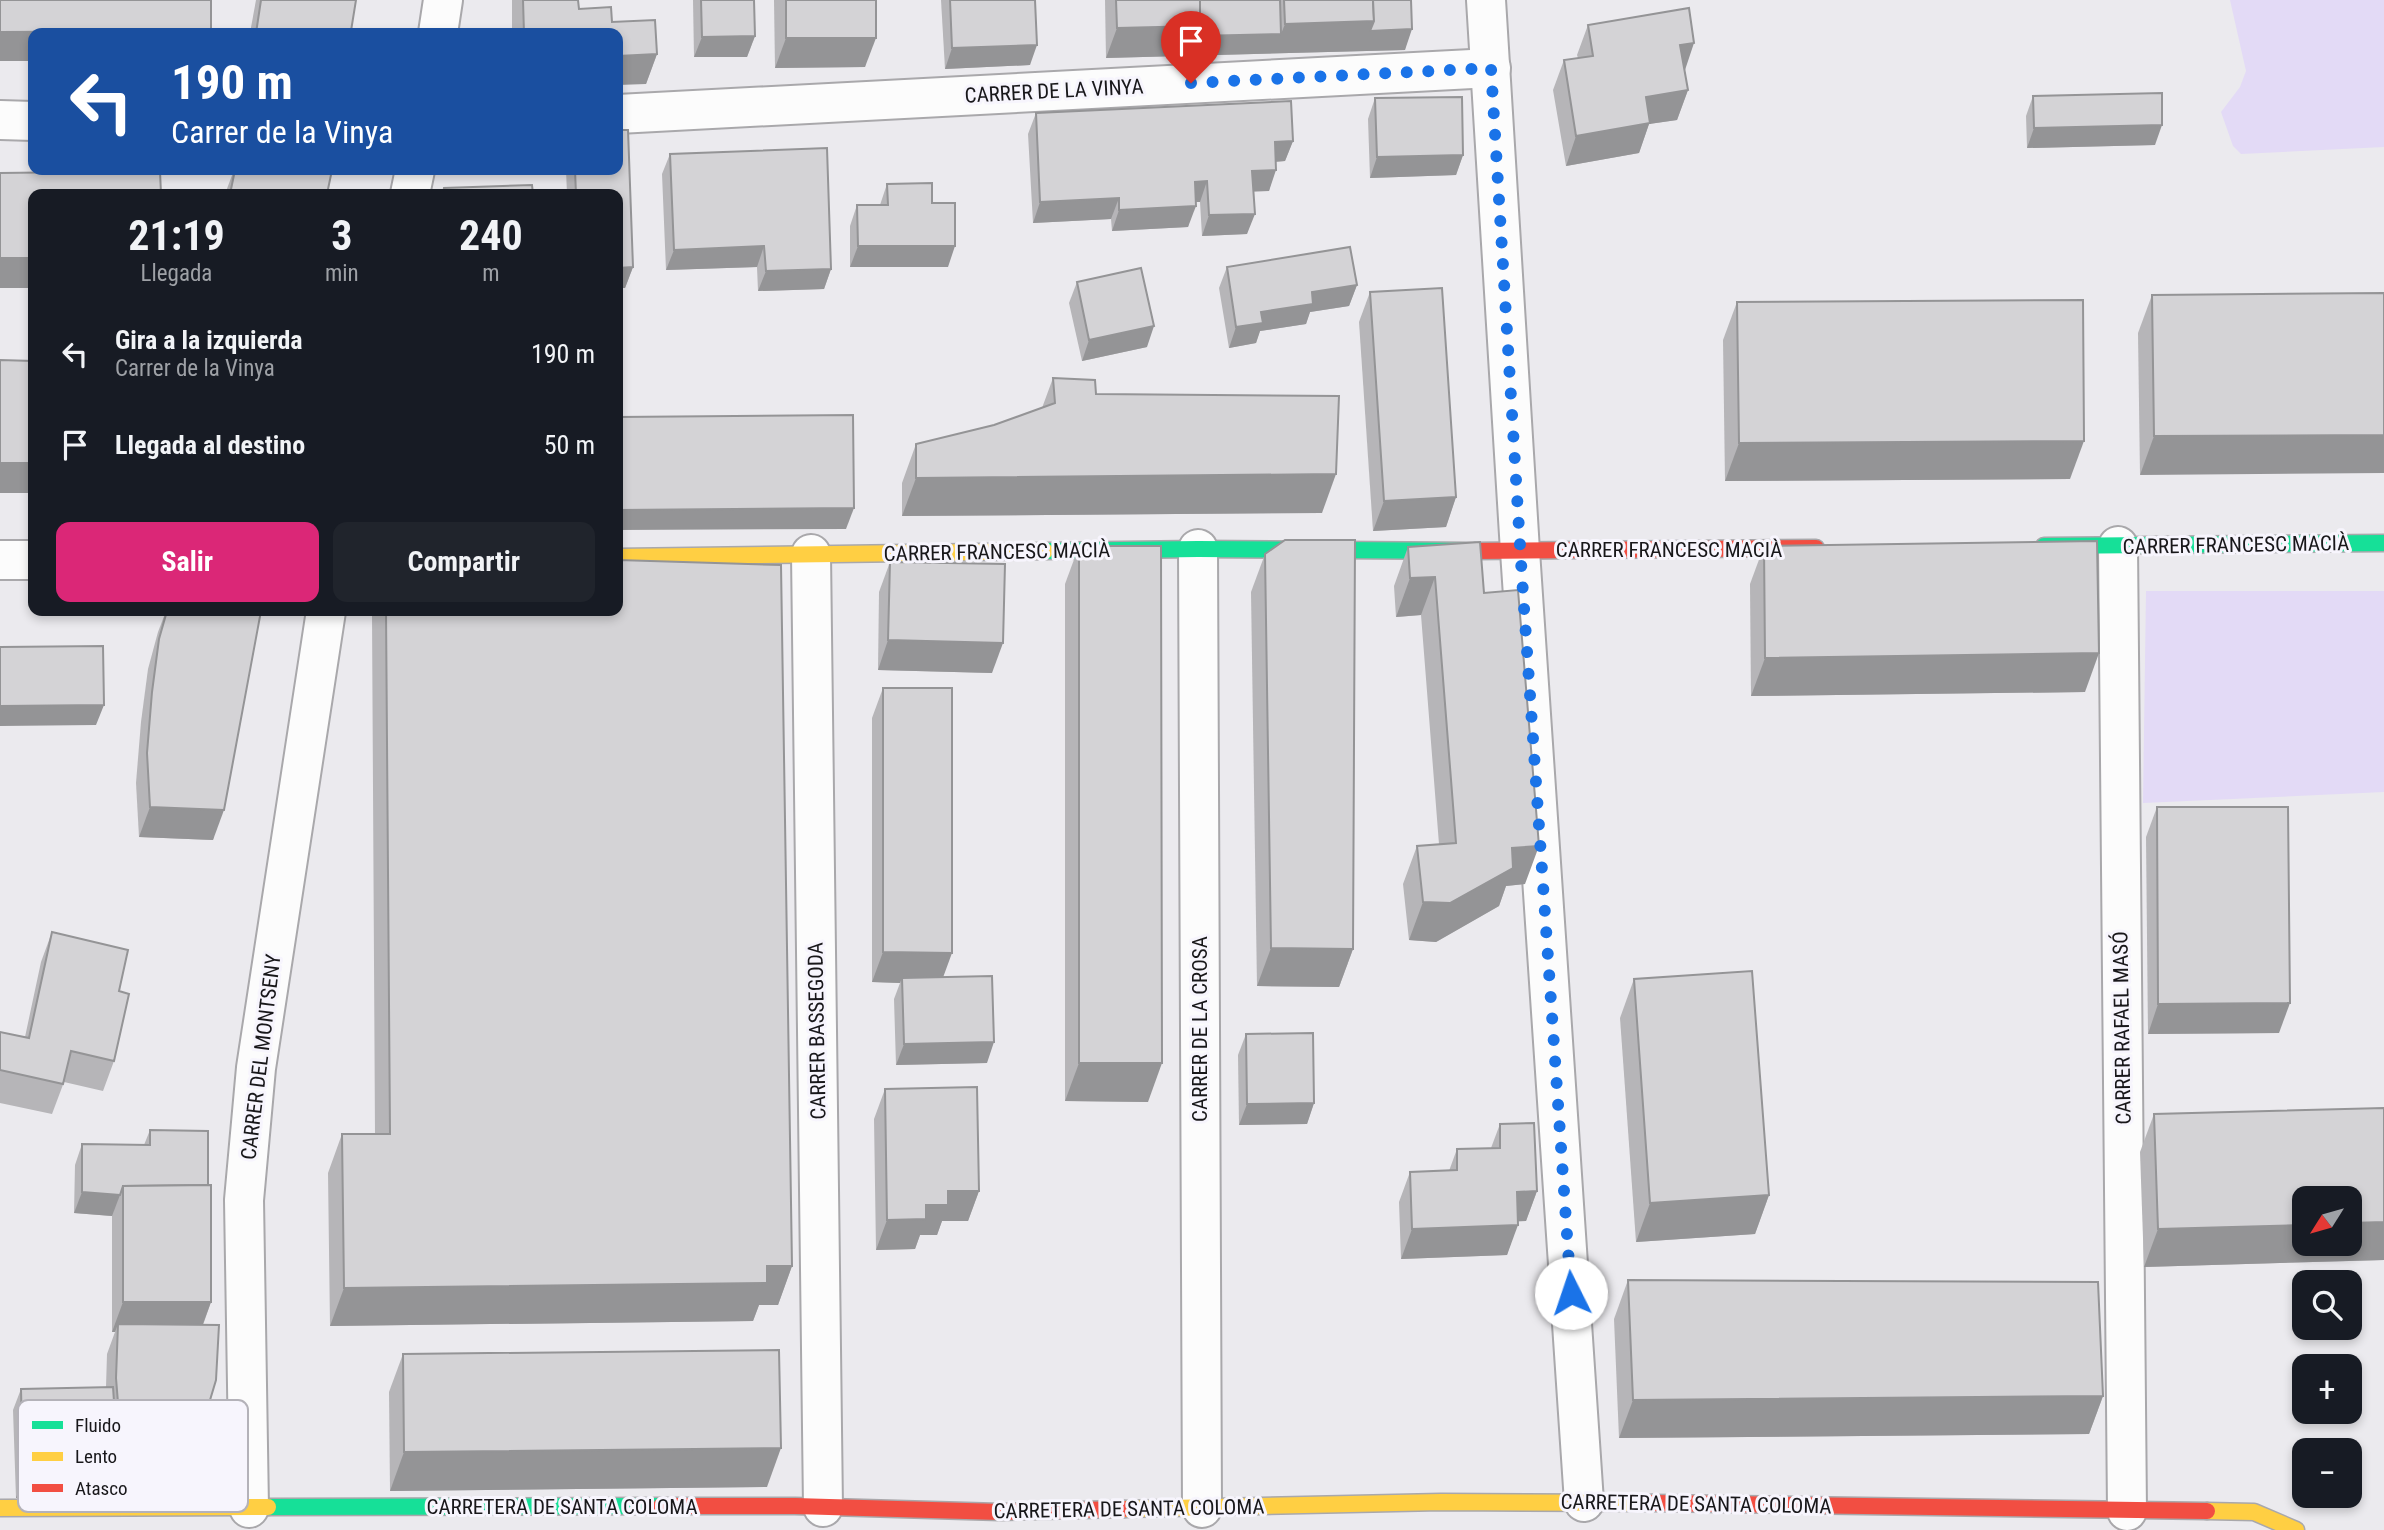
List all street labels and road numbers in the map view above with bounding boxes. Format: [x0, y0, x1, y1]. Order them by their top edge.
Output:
street label: CARRER DE LA VINYA [964, 74, 1144, 108]
street label: CARRER FRANCESC MACIÀ [2123, 531, 2349, 559]
street label: CARRER FRANCESC MACIÀ [884, 538, 1110, 566]
street label: CARRER FRANCESC MACIÀ [1556, 538, 1782, 562]
street label: CARRER RAFAEL MASÓ [2108, 931, 2136, 1125]
street label: CARRER DE LA CROSA [1188, 936, 1212, 1122]
street label: CARRER BASSEGODA [803, 942, 831, 1120]
street label: CARRER DEL MONTSENY [236, 953, 286, 1161]
street label: CARRETERA DE SANTA COLOMA [1560, 1490, 1832, 1518]
street label: CARRETERA DE SANTA COLOMA [426, 1495, 698, 1519]
street label: CARRETERA DE SANTA COLOMA [993, 1495, 1265, 1523]

